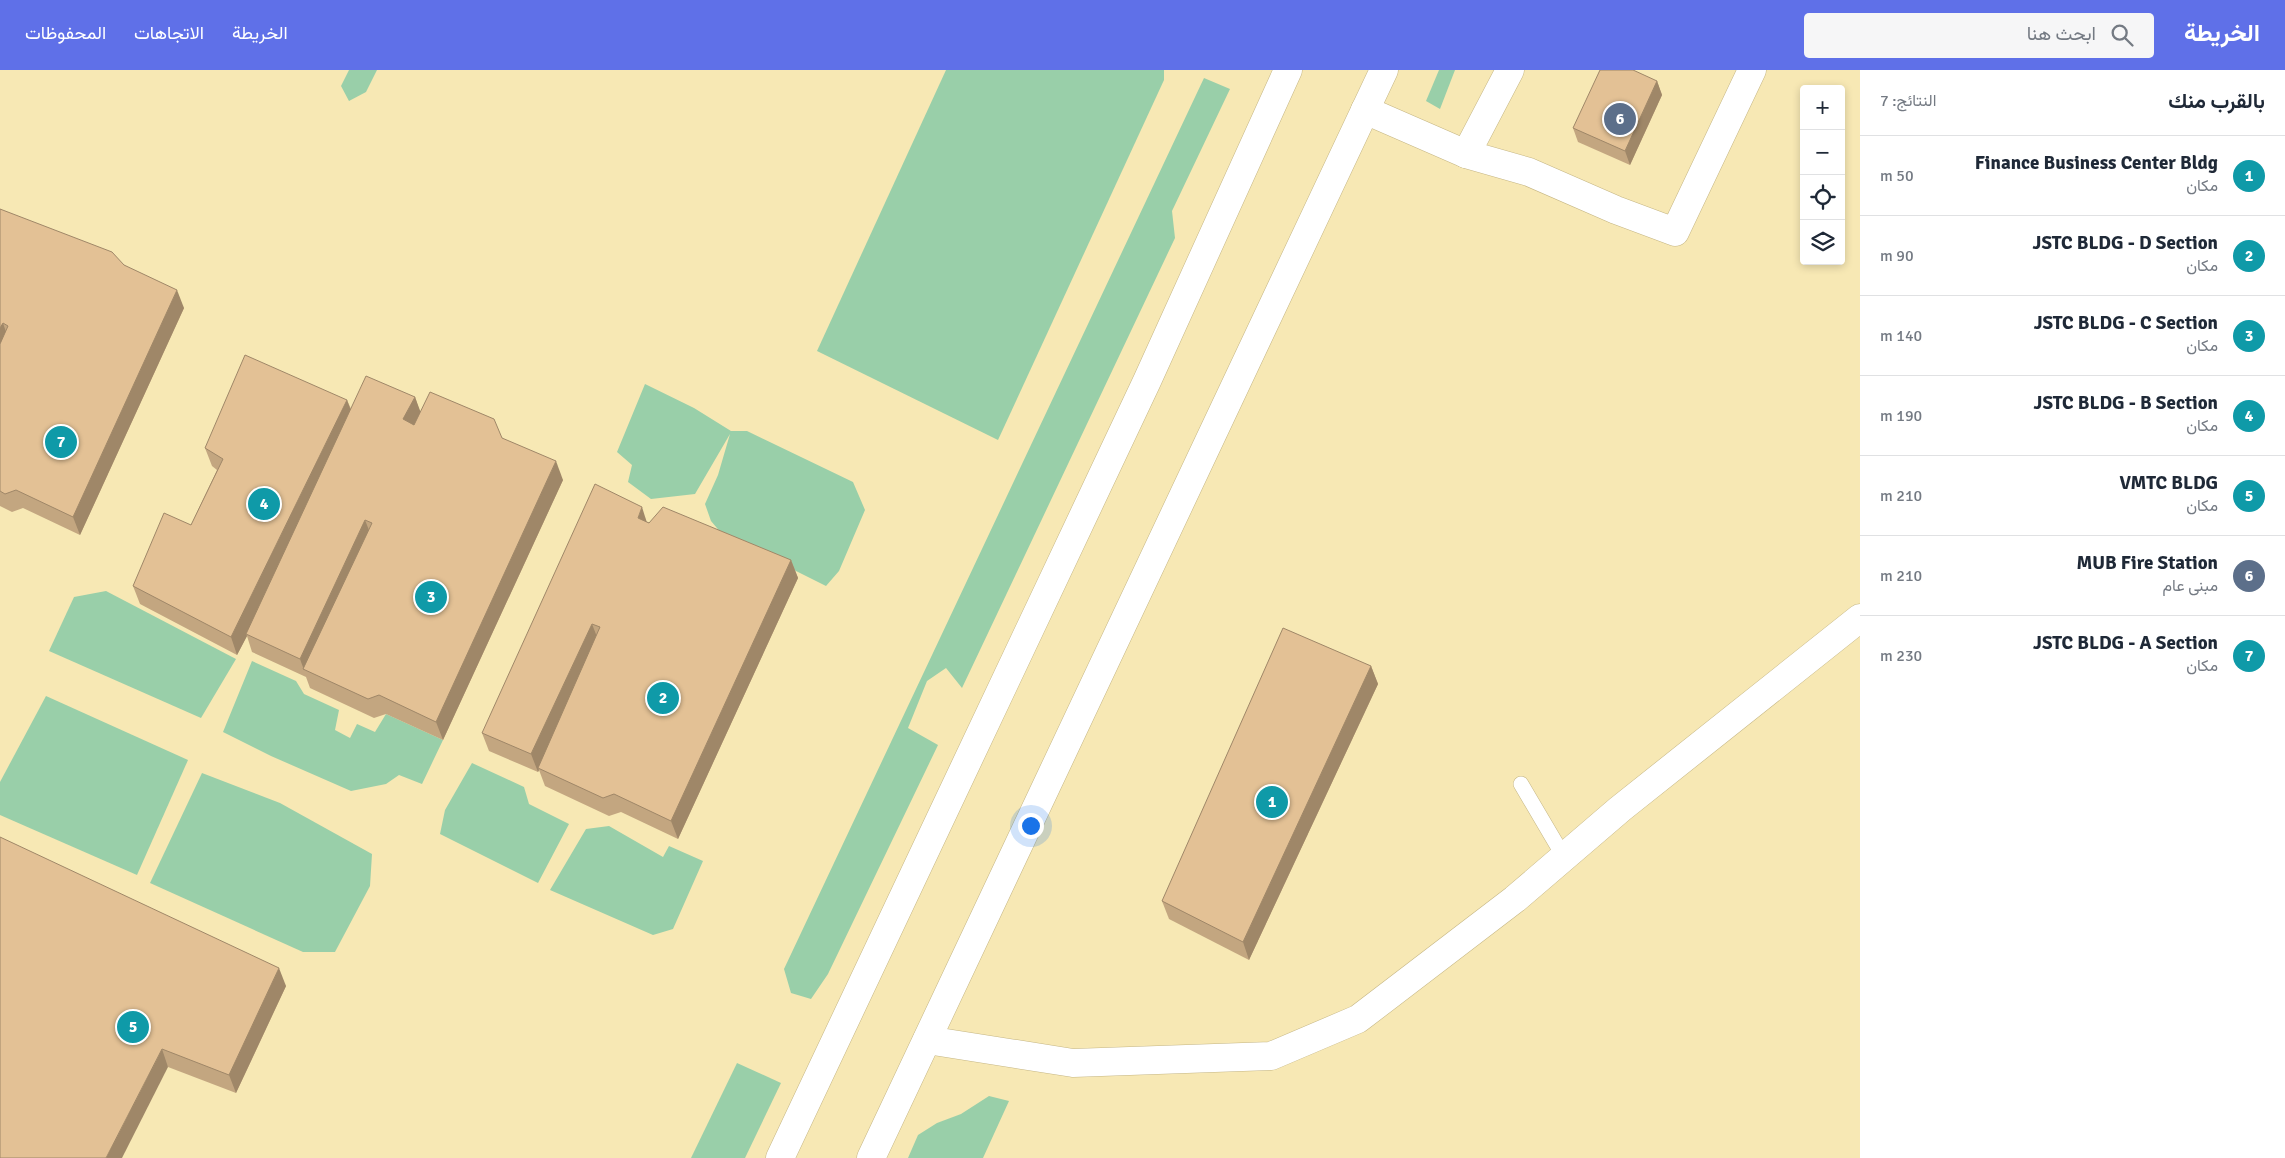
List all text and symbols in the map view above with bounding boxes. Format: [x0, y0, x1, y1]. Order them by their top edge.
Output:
search box [1804, 13, 2154, 58]
text: الخريطة [2184, 18, 2260, 48]
icon: search [2108, 21, 2136, 49]
text: المحفوظات [25, 22, 106, 44]
text: الاتجاهات [134, 22, 204, 44]
text: الخريطة [232, 22, 288, 44]
text: ابحث هنا [2027, 22, 2096, 46]
map controls [1800, 85, 1845, 265]
button: + [1800, 85, 1845, 130]
text: بالقرب منك [2168, 88, 2265, 114]
text: النتائج: 7 [1880, 91, 1936, 111]
pin: 6 [1604, 100, 1636, 138]
button: − [1800, 130, 1845, 175]
text: Finance Business Center Bldg [1975, 151, 2218, 175]
text: 50 m [1880, 166, 1914, 186]
text: 1 [2245, 166, 2253, 186]
button: locate [1800, 175, 1845, 220]
text: مكان [2186, 176, 2218, 196]
button: layers [1800, 220, 1845, 265]
text: JSTC BLDG - D Section [2033, 231, 2218, 255]
text: 90 m [1880, 246, 1914, 266]
text: 2 [2245, 246, 2253, 266]
text: مكان [2186, 256, 2218, 276]
text: JSTC BLDG - C Section [2034, 311, 2218, 335]
text: 140 m [1880, 326, 1922, 346]
text: 3 [2245, 326, 2253, 346]
text: مكان [2186, 336, 2218, 356]
text: JSTC BLDG - B Section [2034, 391, 2218, 415]
text: 190 m [1880, 406, 1922, 426]
text: 4 [2245, 406, 2253, 426]
text: مكان [2186, 416, 2218, 436]
pin: 7 [45, 423, 77, 461]
text: VMTC BLDG [2119, 471, 2218, 495]
pin: 4 [248, 485, 280, 523]
text: 210 m [1880, 486, 1922, 506]
text: 5 [2245, 486, 2253, 506]
text: مكان [2186, 496, 2218, 516]
text: MUB Fire Station [2076, 551, 2218, 575]
text: 210 m [1880, 566, 1922, 586]
text: 6 [2245, 566, 2253, 586]
text: مبنى عام [2163, 576, 2218, 596]
pin: 3 [415, 578, 447, 616]
text: JSTC BLDG - A Section [2033, 631, 2218, 655]
text: 230 m [1880, 646, 1922, 666]
text: 7 [2245, 646, 2253, 666]
text: مكان [2186, 656, 2218, 676]
pin: 2 [647, 679, 679, 717]
pin: 1 [1256, 783, 1288, 821]
your location [1018, 813, 1044, 839]
pin: 5 [117, 1008, 149, 1046]

